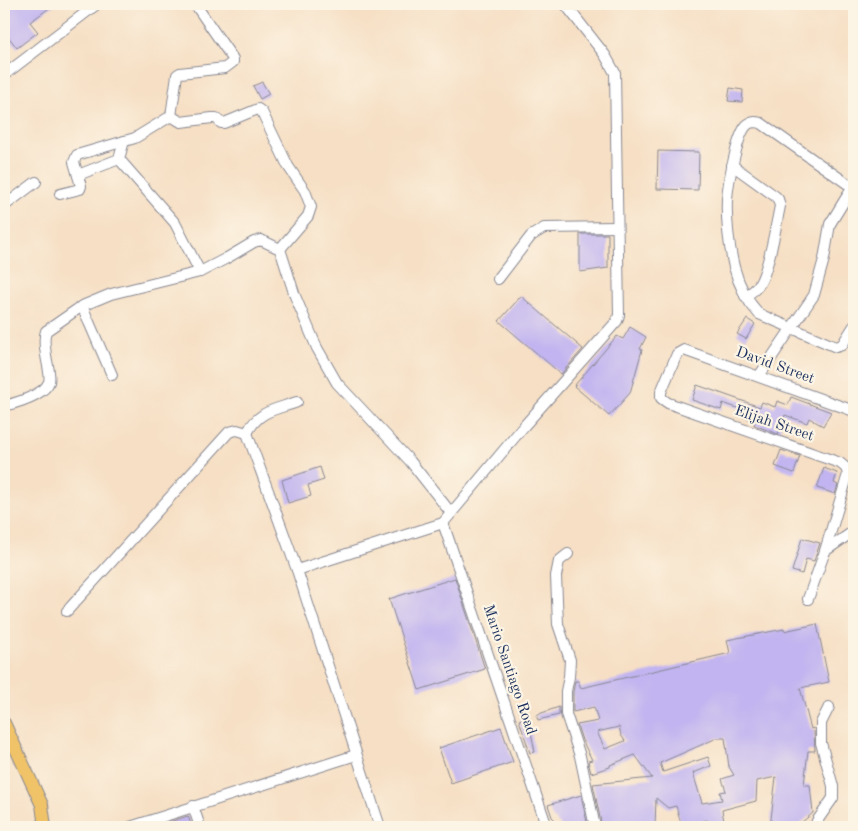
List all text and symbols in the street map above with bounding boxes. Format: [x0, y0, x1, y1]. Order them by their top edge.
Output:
street label: David Street [734, 345, 816, 387]
street label: Elijah Street [732, 403, 816, 445]
street label: Mario Santiago Road [480, 603, 538, 737]

